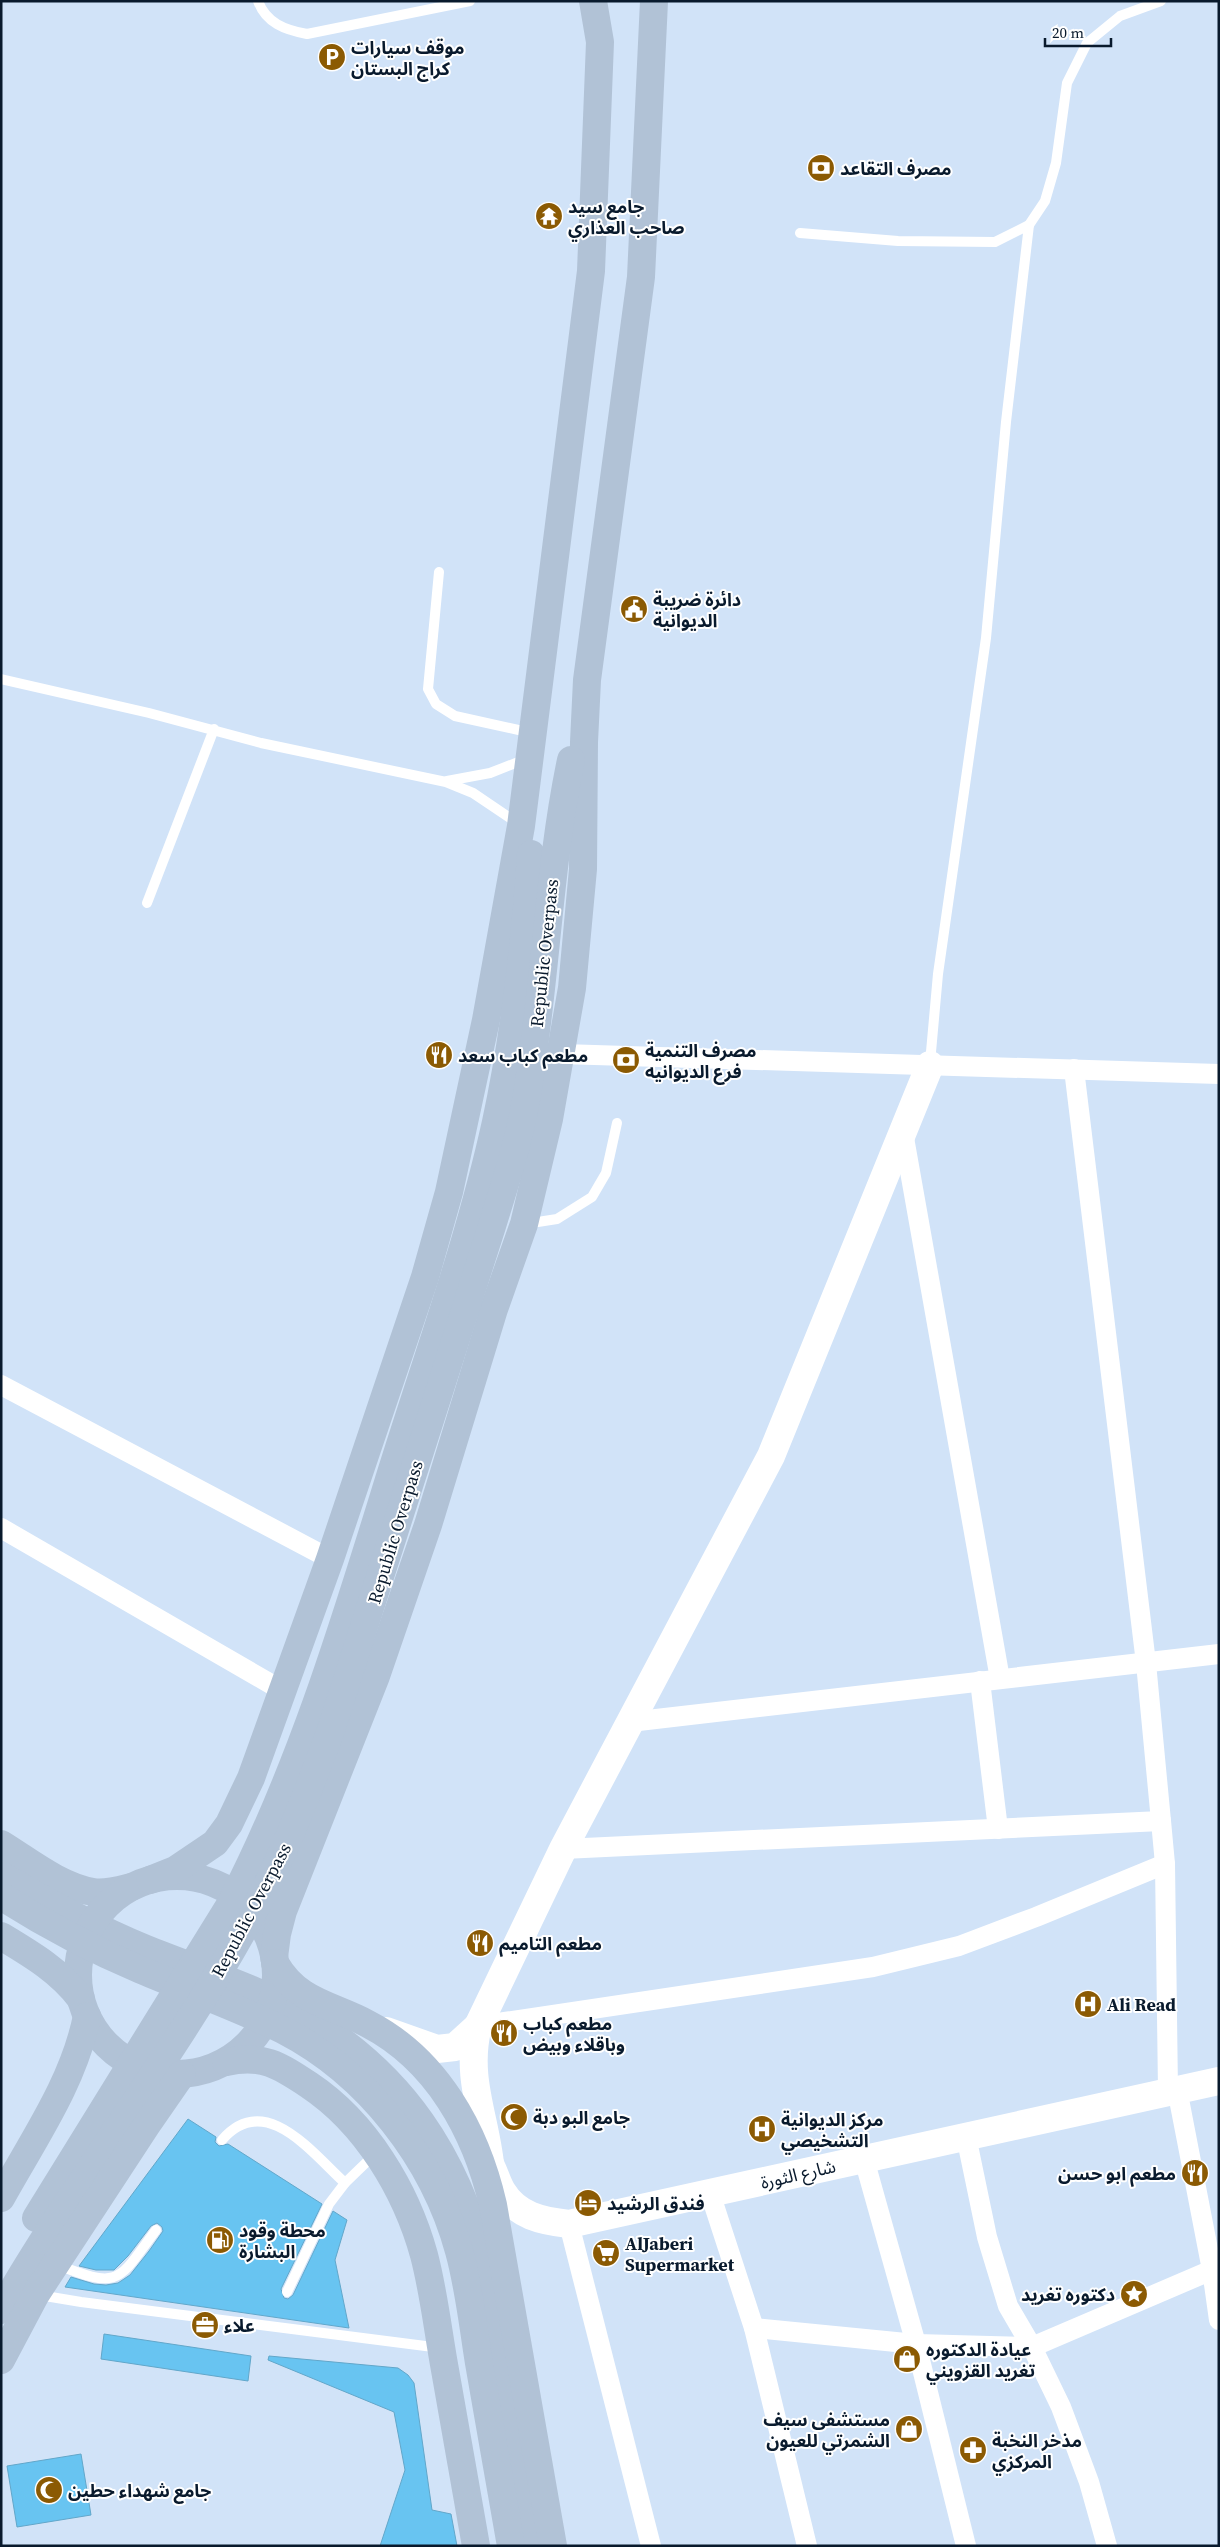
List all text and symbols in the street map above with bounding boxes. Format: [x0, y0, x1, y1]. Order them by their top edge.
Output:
scale bar [1045, 15, 1111, 47]
text: 20 m [1052, 22, 1084, 43]
place label: موقف سيارات كراج البستان [351, 35, 464, 82]
parking icon: موقف سيارات كراج البستان [317, 42, 347, 72]
bank icon: مصرف التقاعد [806, 153, 836, 183]
place label: مصرف التقاعد [840, 156, 952, 181]
place label: جامع سيد صاحب العذاري [568, 194, 685, 242]
temple icon: جامع سيد صاحب العذاري [534, 201, 564, 231]
place label: دائرة ضريبة الديوانية [653, 587, 741, 633]
public building icon: دائرة ضريبة الديوانية [619, 594, 649, 624]
street label: Republic Overpass [524, 878, 564, 1028]
place label: مصرف التنمية فرع الديوانيه [645, 1038, 757, 1085]
restaurant icon: مطعم كباب سعد [424, 1040, 454, 1070]
place label: مطعم كباب سعد [458, 1043, 588, 1069]
bank icon: مصرف التنمية فرع الديوانيه [611, 1045, 641, 1075]
street label: Republic Overpass [361, 1457, 429, 1607]
street label: Republic Overpass [205, 1838, 297, 1982]
restaurant icon: مطعم التاميم [465, 1928, 495, 1958]
place label: مطعم التاميم [499, 1931, 602, 1957]
hospital icon: Ali Read [1073, 1989, 1103, 2019]
place label: Ali Read [1107, 1992, 1176, 2017]
place label: مطعم كباب وباقلاء وبيض [523, 2011, 625, 2057]
restaurant icon: مطعم كباب وباقلاء وبيض [489, 2018, 519, 2048]
mosque icon: جامع البو دبة [499, 2102, 529, 2132]
place label: جامع البو دبة [533, 2105, 630, 2131]
place label: مركز الديوانية التشخيصي [781, 2107, 883, 2155]
hospital icon: مركز الديوانية التشخيصي [747, 2114, 777, 2144]
street label: شارع الثورة [758, 2153, 839, 2197]
restaurant icon: مطعم ابو حسن [1180, 2158, 1210, 2188]
place label: مطعم ابو حسن [1058, 2161, 1176, 2187]
hotel icon: فندق الرشيد [573, 2188, 603, 2218]
place label: فندق الرشيد [607, 2191, 705, 2216]
place label: محطة وقود البشارة [239, 2218, 326, 2264]
fuel station icon: محطة وقود البشارة [205, 2225, 235, 2255]
place label: AlJaberi Supermarket [625, 2231, 735, 2277]
supermarket icon: AlJaberi Supermarket [591, 2238, 621, 2268]
place icon: دكتوره تغريد [1119, 2279, 1149, 2309]
place label: دكتوره تغريد [1021, 2282, 1115, 2307]
office icon: علاء [190, 2310, 220, 2340]
place label: علاء [224, 2313, 255, 2338]
place label: عيادة الدكتوره تغريد القزويني [926, 2337, 1036, 2385]
shop icon: عيادة الدكتوره تغريد القزويني [892, 2344, 922, 2374]
place label: مستشفى سيف الشمرتي للعيون [763, 2407, 890, 2455]
shop icon: مستشفى سيف الشمرتي للعيون [894, 2414, 924, 2444]
place label: مذخر النخبة المركزي [992, 2428, 1082, 2476]
pharmacy icon: مذخر النخبة المركزي [958, 2435, 988, 2465]
mosque icon: جامع شهداء حطين [34, 2475, 64, 2505]
place label: جامع شهداء حطين [68, 2478, 211, 2504]

